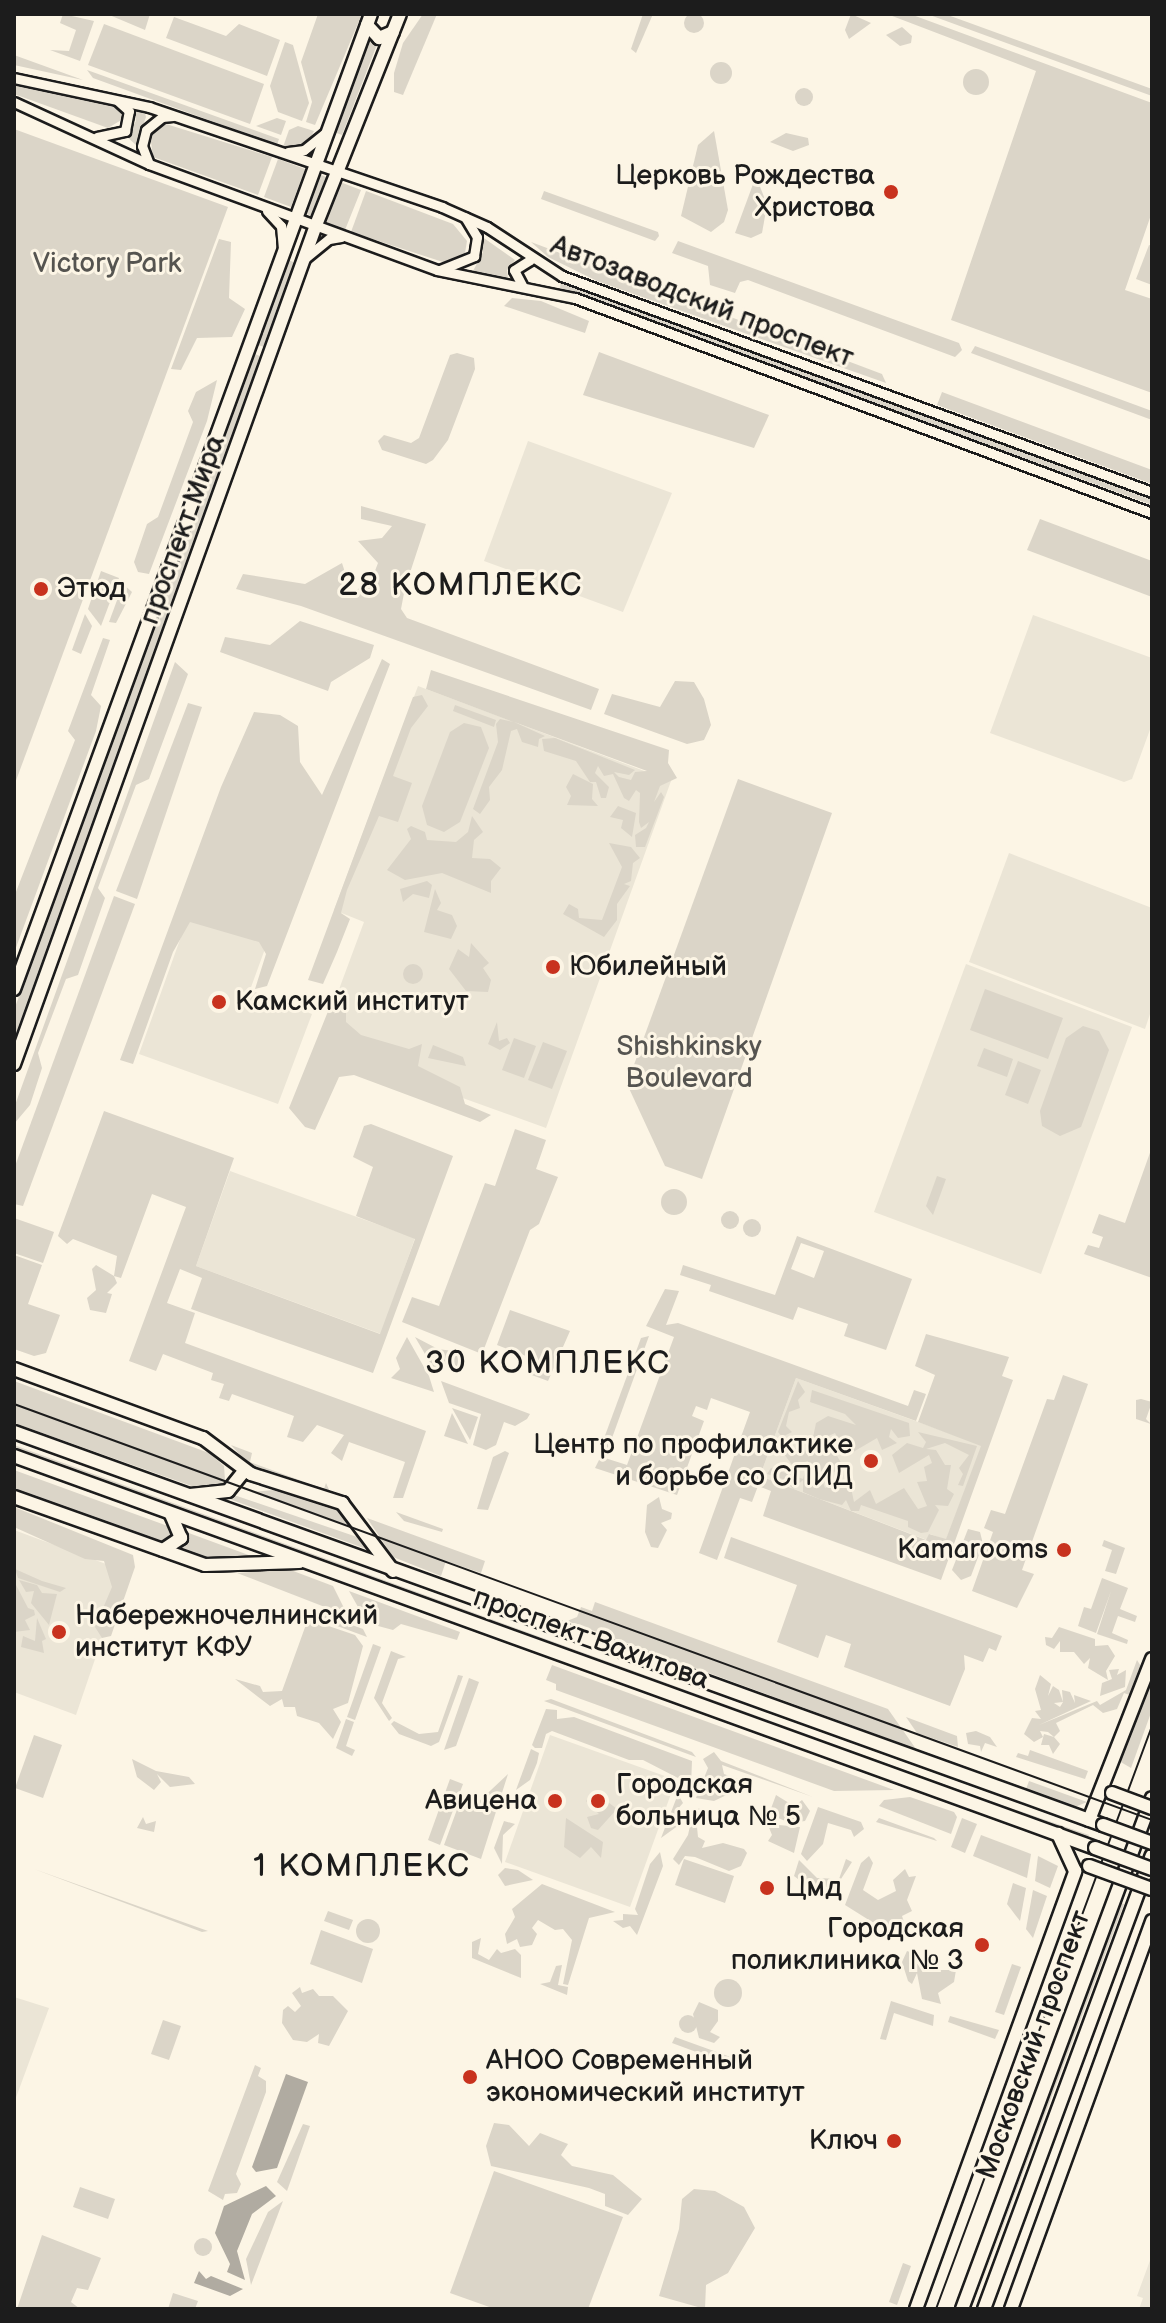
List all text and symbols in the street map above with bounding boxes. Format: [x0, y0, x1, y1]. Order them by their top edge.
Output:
place label: Церковь Рождества Христова [615, 159, 875, 225]
marker: Церковь Рождества Христова [882, 183, 900, 201]
street label: Автозаводский проспект [546, 229, 858, 375]
park label: Victory Park [32, 247, 182, 281]
street label: проспект Мира [133, 431, 233, 629]
district label: 28 КОМПЛЕКС [339, 567, 583, 605]
place label: Этюд [57, 572, 126, 606]
marker: Этюд [32, 580, 50, 598]
place label: Юбилейный [569, 950, 727, 984]
marker: Юбилейный [544, 958, 562, 976]
place label: Камский институт [235, 985, 469, 1019]
marker: Камский институт [210, 993, 228, 1011]
park label: Shishkinsky Boulevard [616, 1030, 762, 1096]
district label: 30 КОМПЛЕКС [425, 1345, 671, 1383]
place label: Центр по профилактике и борьбе со СПИД [533, 1428, 853, 1494]
marker: Центр по профилактике и борьбе со СПИД [860, 1450, 882, 1472]
place label: Kamarooms [897, 1533, 1048, 1567]
marker: Kamarooms [1055, 1541, 1073, 1559]
street label: проспект Вахитова [468, 1581, 714, 1697]
place label: Набережночелнинский институт КФУ [75, 1599, 378, 1665]
marker: Набережночелнинский институт КФУ [50, 1623, 68, 1641]
place label: Городская больница № 5 [616, 1768, 801, 1834]
place label: Авицена [425, 1784, 537, 1818]
marker: Авицена [544, 1790, 566, 1812]
marker: Городская больница № 5 [587, 1790, 609, 1812]
district label: 1 КОМПЛЕКС [253, 1848, 471, 1886]
place label: Цмд [785, 1871, 842, 1905]
marker: Цмд [756, 1877, 778, 1899]
street label: Московский проспект [970, 1906, 1098, 2184]
place label: Городская поликлиника № 3 [731, 1912, 964, 1978]
marker: Городская поликлиника № 3 [971, 1934, 993, 1956]
place label: АНОО Современный экономический институт [486, 2044, 805, 2110]
marker: АНОО Современный экономический институт [461, 2068, 479, 2086]
place label: Ключ [809, 2124, 878, 2158]
marker: Ключ [885, 2132, 903, 2150]

